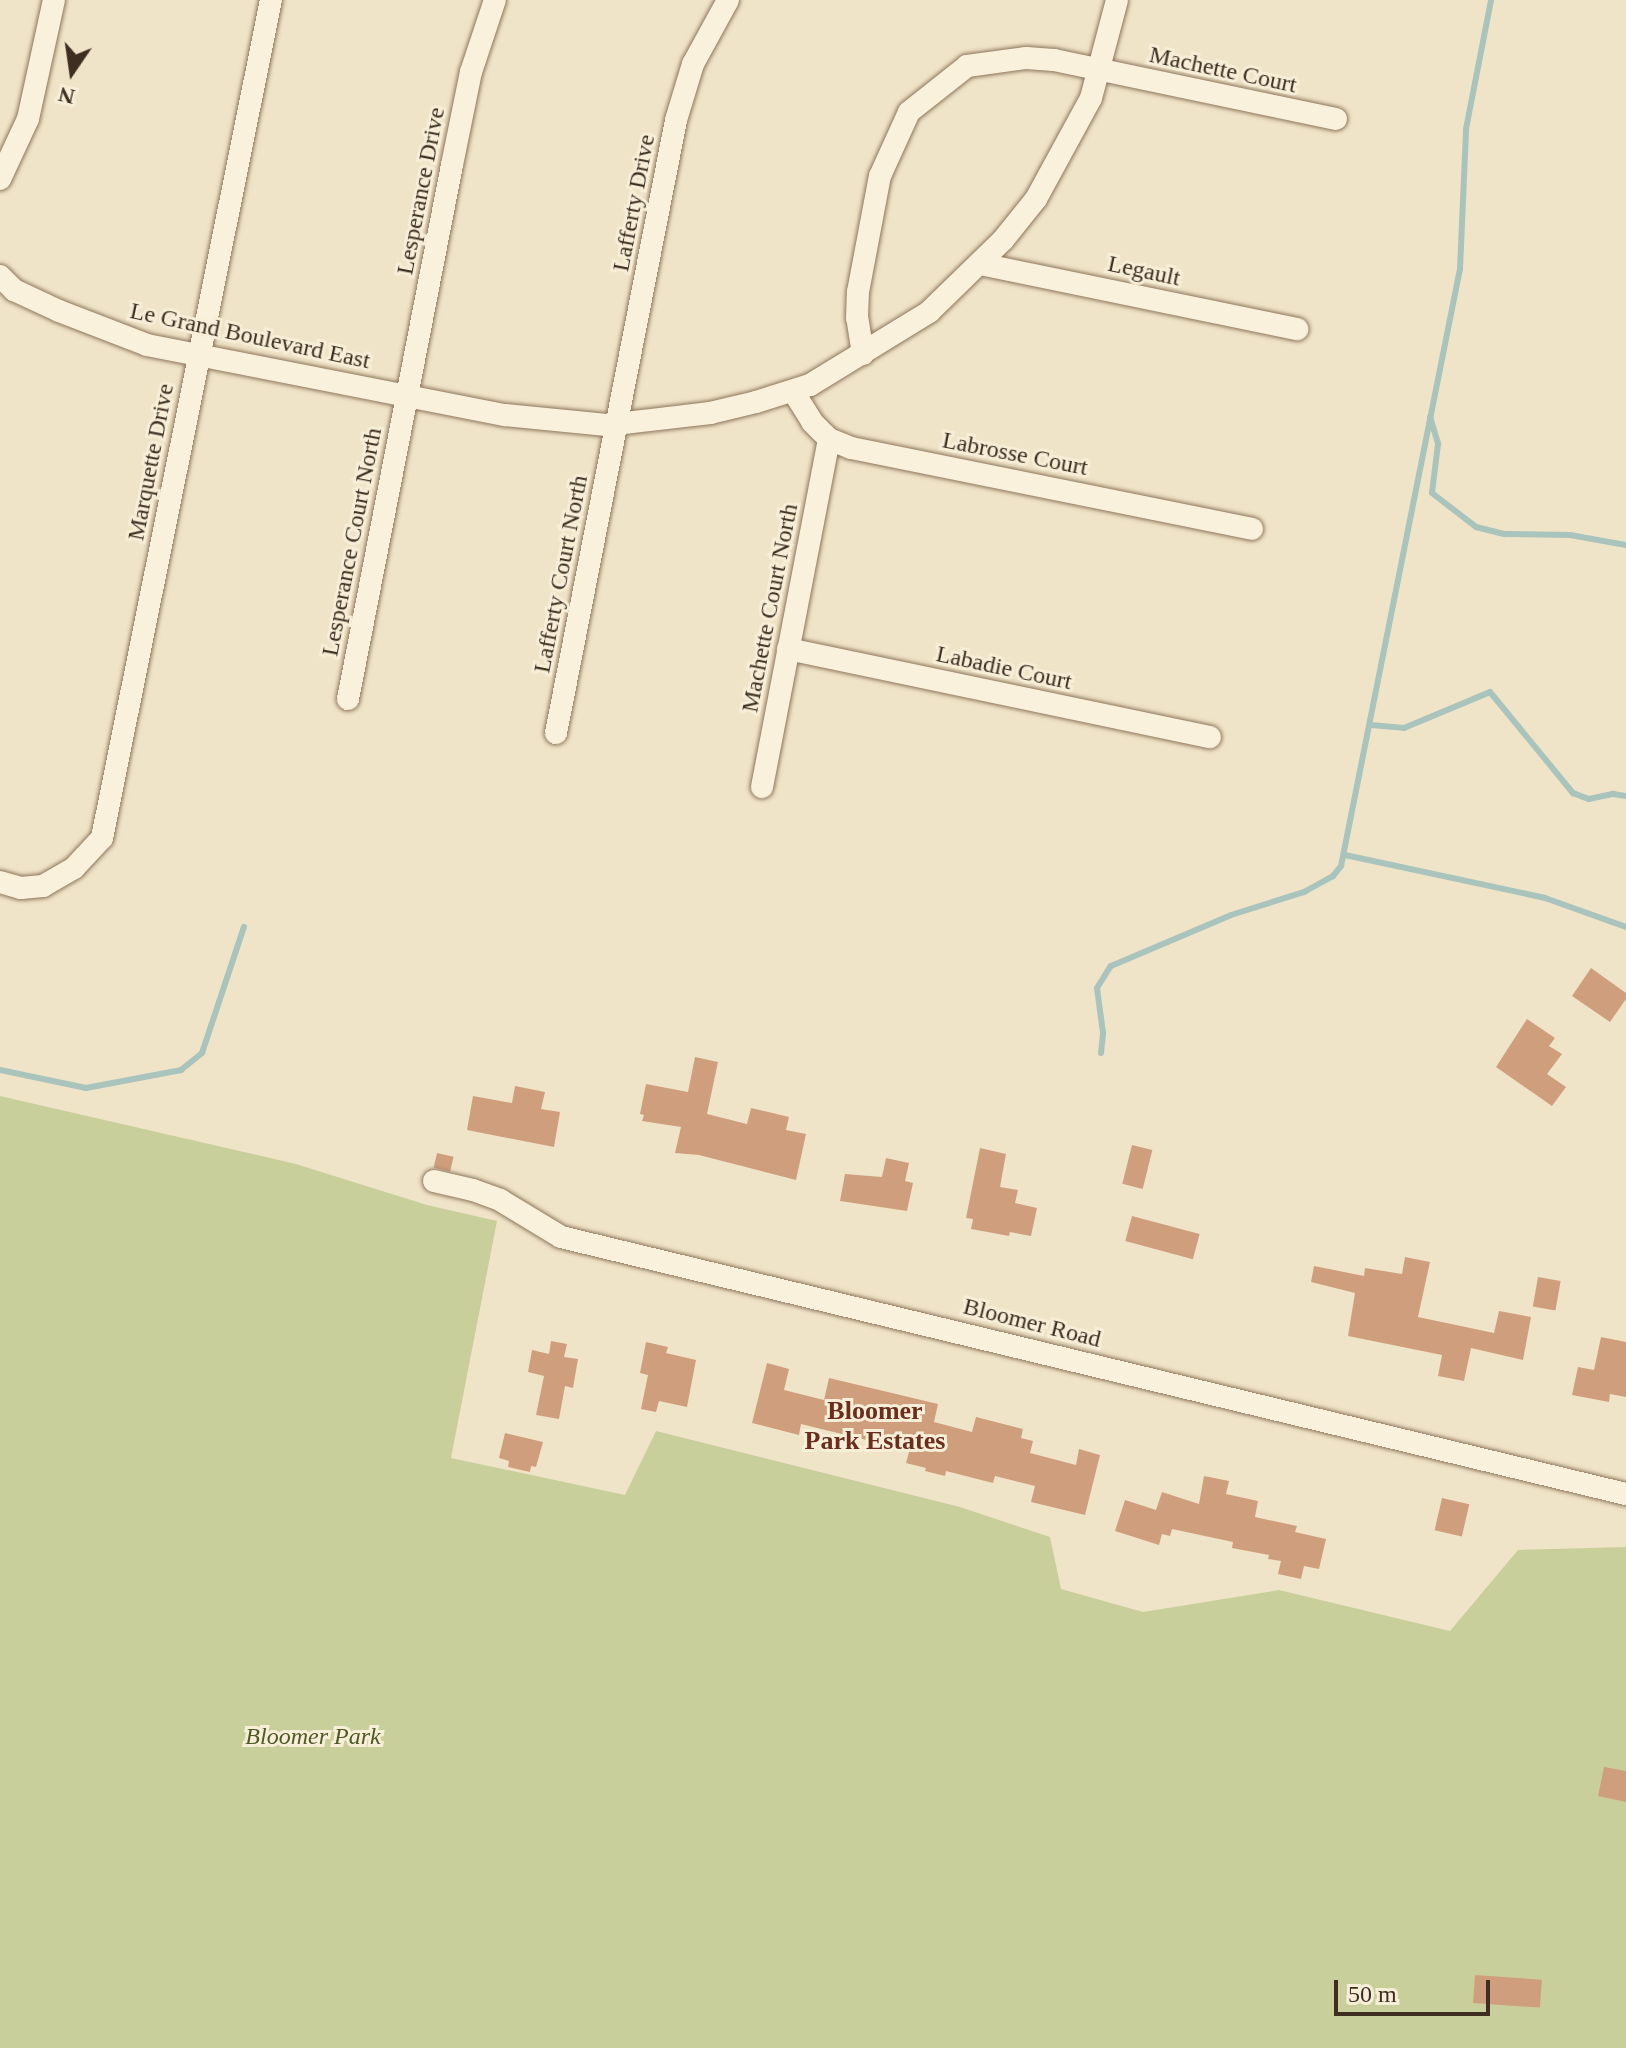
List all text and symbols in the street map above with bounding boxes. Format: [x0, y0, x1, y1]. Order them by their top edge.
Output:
north arrow [32, 32, 112, 112]
street label: Machette Court [1147, 40, 1299, 100]
text: N [56, 82, 77, 110]
street label: Lesperance Drive [391, 105, 451, 277]
street label: Lafferty Drive [607, 132, 661, 274]
street label: Legault [1105, 249, 1183, 293]
street label: Le Grand Boulevard East [127, 296, 373, 376]
street label: Marquette Drive [122, 381, 180, 543]
street label: Lesperance Court North [316, 425, 388, 659]
street label: Labrosse Court [940, 426, 1090, 482]
street label: Lafferty Court North [528, 473, 594, 675]
street label: Machette Court North [736, 501, 804, 715]
street label: Labadie Court [934, 640, 1074, 696]
street label: Bloomer Road [960, 1292, 1104, 1354]
district label: Bloomer Park Estates [805, 1395, 945, 1456]
park label: Bloomer Park [245, 1723, 381, 1751]
scale bar [1338, 1964, 1494, 2014]
text: 50 m [1348, 1981, 1397, 2007]

